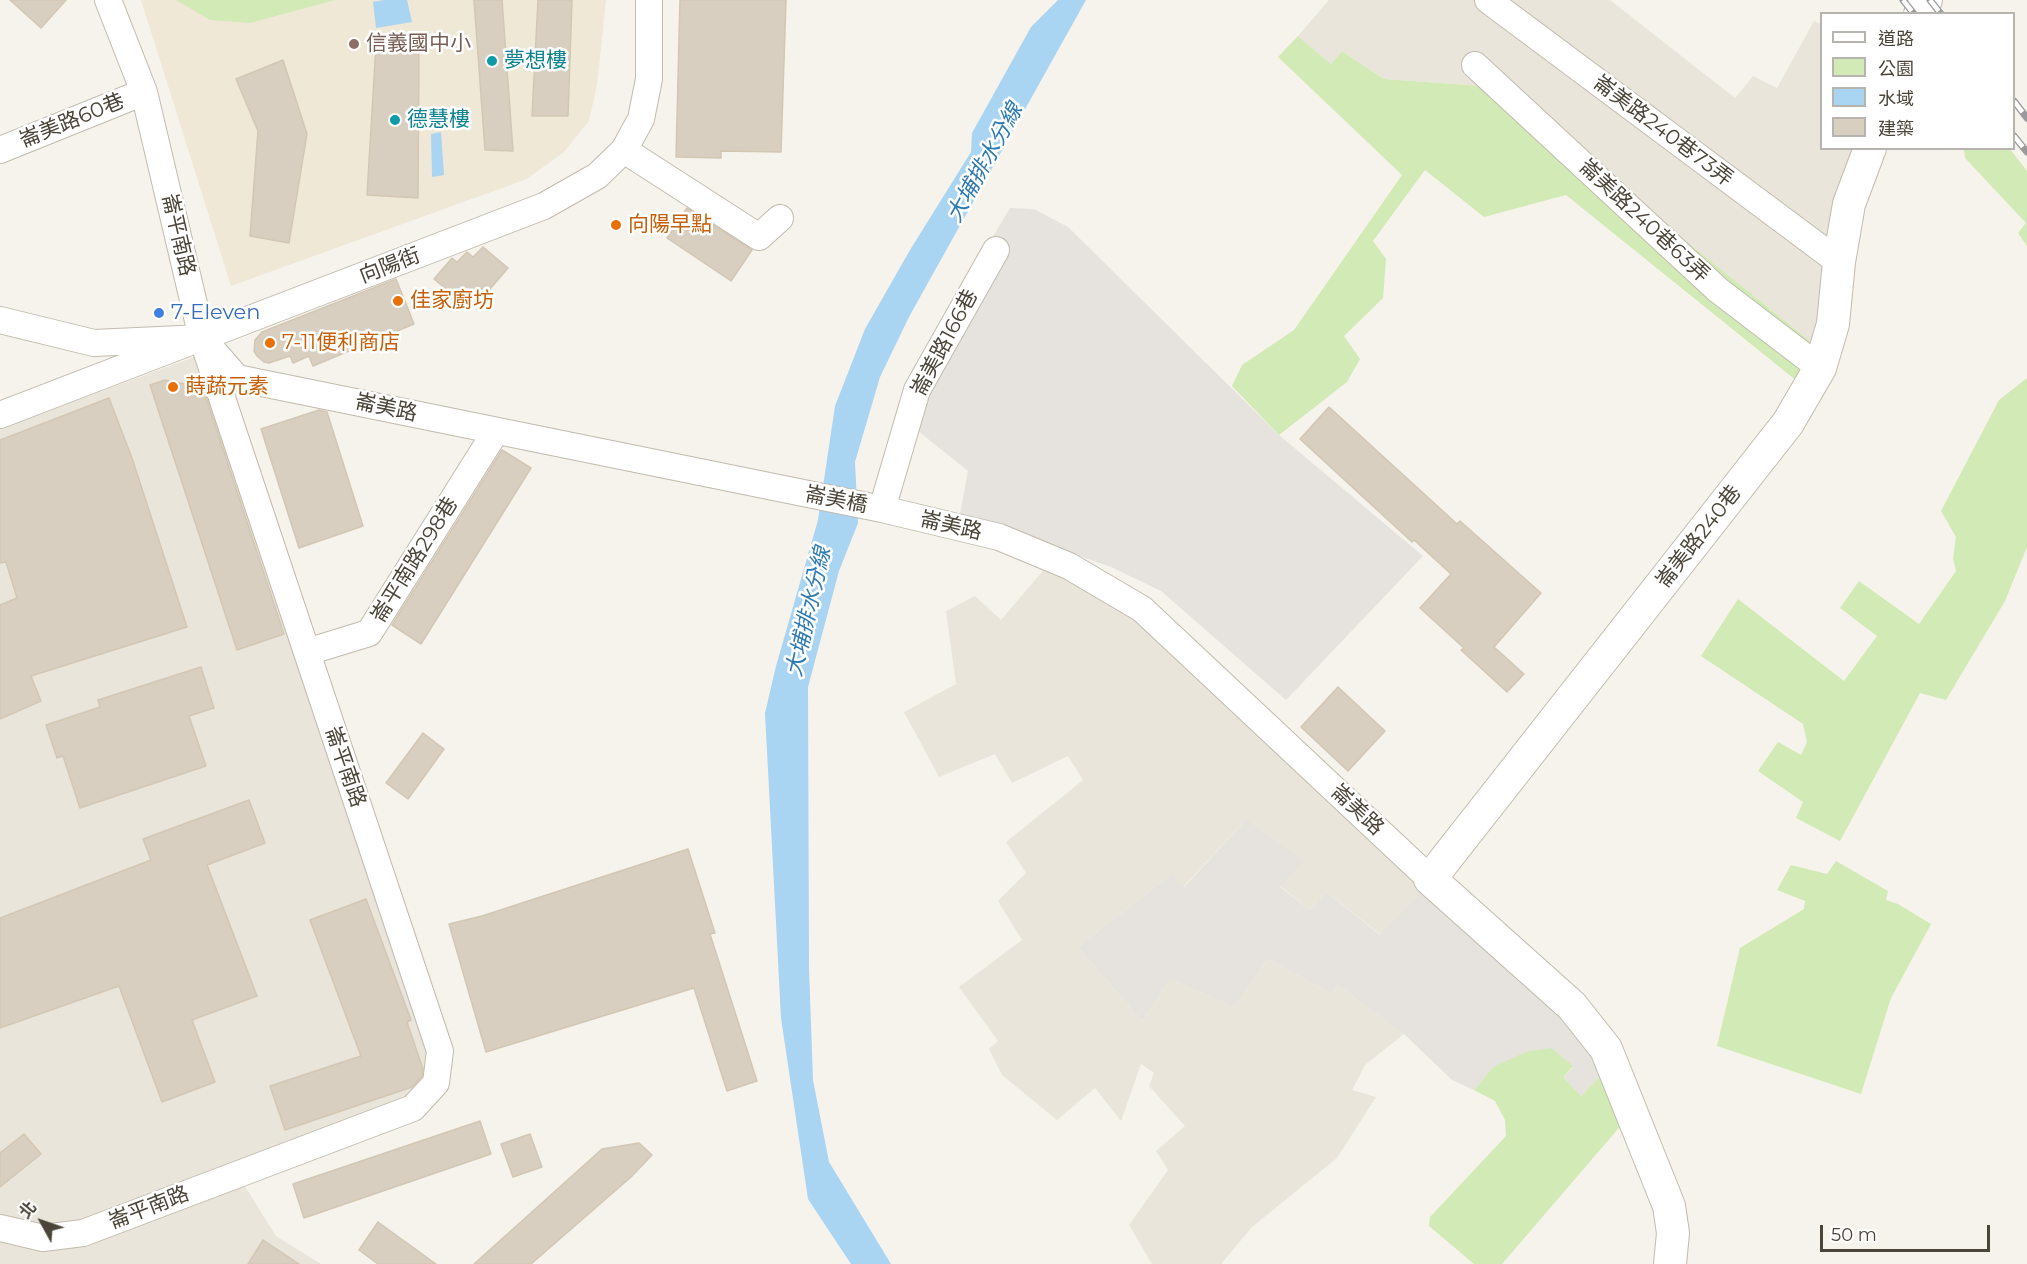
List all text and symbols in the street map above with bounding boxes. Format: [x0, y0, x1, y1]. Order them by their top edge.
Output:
legend [1820, 12, 2015, 150]
text: 道路 [1878, 28, 1914, 50]
place label: 信義國中小 [366, 31, 471, 57]
marker: 信義國中小 [347, 37, 361, 51]
place label: 夢想樓 [504, 48, 567, 74]
marker: 夢想樓 [485, 54, 499, 68]
text: 公園 [1878, 58, 1914, 80]
street label: 崙美路240巷73弄 [1588, 70, 1738, 192]
text: 水域 [1878, 88, 1914, 110]
street label: 崙美路60巷 [16, 89, 128, 153]
water label: 大埔排水分線 [941, 99, 1029, 227]
place label: 德慧樓 [407, 107, 470, 133]
marker: 德慧樓 [388, 113, 402, 127]
text: 建築 [1878, 118, 1914, 140]
street label: 崙美路240巷63弄 [1574, 154, 1714, 288]
street label: 崙平南路 [156, 191, 200, 279]
place label: 向陽早點 [628, 212, 712, 238]
marker: 向陽早點 [609, 218, 623, 232]
street label: 向陽街 [356, 243, 424, 289]
street label: 崙美路166巷 [906, 285, 984, 401]
place label: 佳家廚坊 [410, 288, 494, 314]
marker: 佳家廚坊 [391, 294, 405, 308]
place label: 7-Eleven [171, 300, 260, 326]
marker: 7-Eleven [152, 306, 166, 320]
place label: 7-11便利商店 [282, 330, 400, 356]
marker: 7-11便利商店 [263, 336, 277, 350]
place label: 蒔蔬元素 [185, 374, 269, 400]
marker: 蒔蔬元素 [166, 380, 180, 394]
street label: 崙美路 [353, 389, 419, 427]
street label: 崙美路240巷 [1651, 481, 1747, 593]
street label: 崙美橋 [803, 482, 869, 518]
street label: 崙平南路298巷 [366, 493, 464, 627]
street label: 崙美路 [917, 507, 985, 545]
water label: 大埔排水分線 [781, 545, 837, 679]
street label: 崙平南路 [319, 723, 371, 811]
street label: 崙美路 [1325, 779, 1389, 841]
street label: 崙平南路 [105, 1181, 193, 1235]
north arrow [12, 1192, 72, 1252]
text: 北 [15, 1198, 40, 1222]
scale bar [1823, 1213, 1992, 1251]
text: 50 m [1831, 1224, 1877, 1246]

